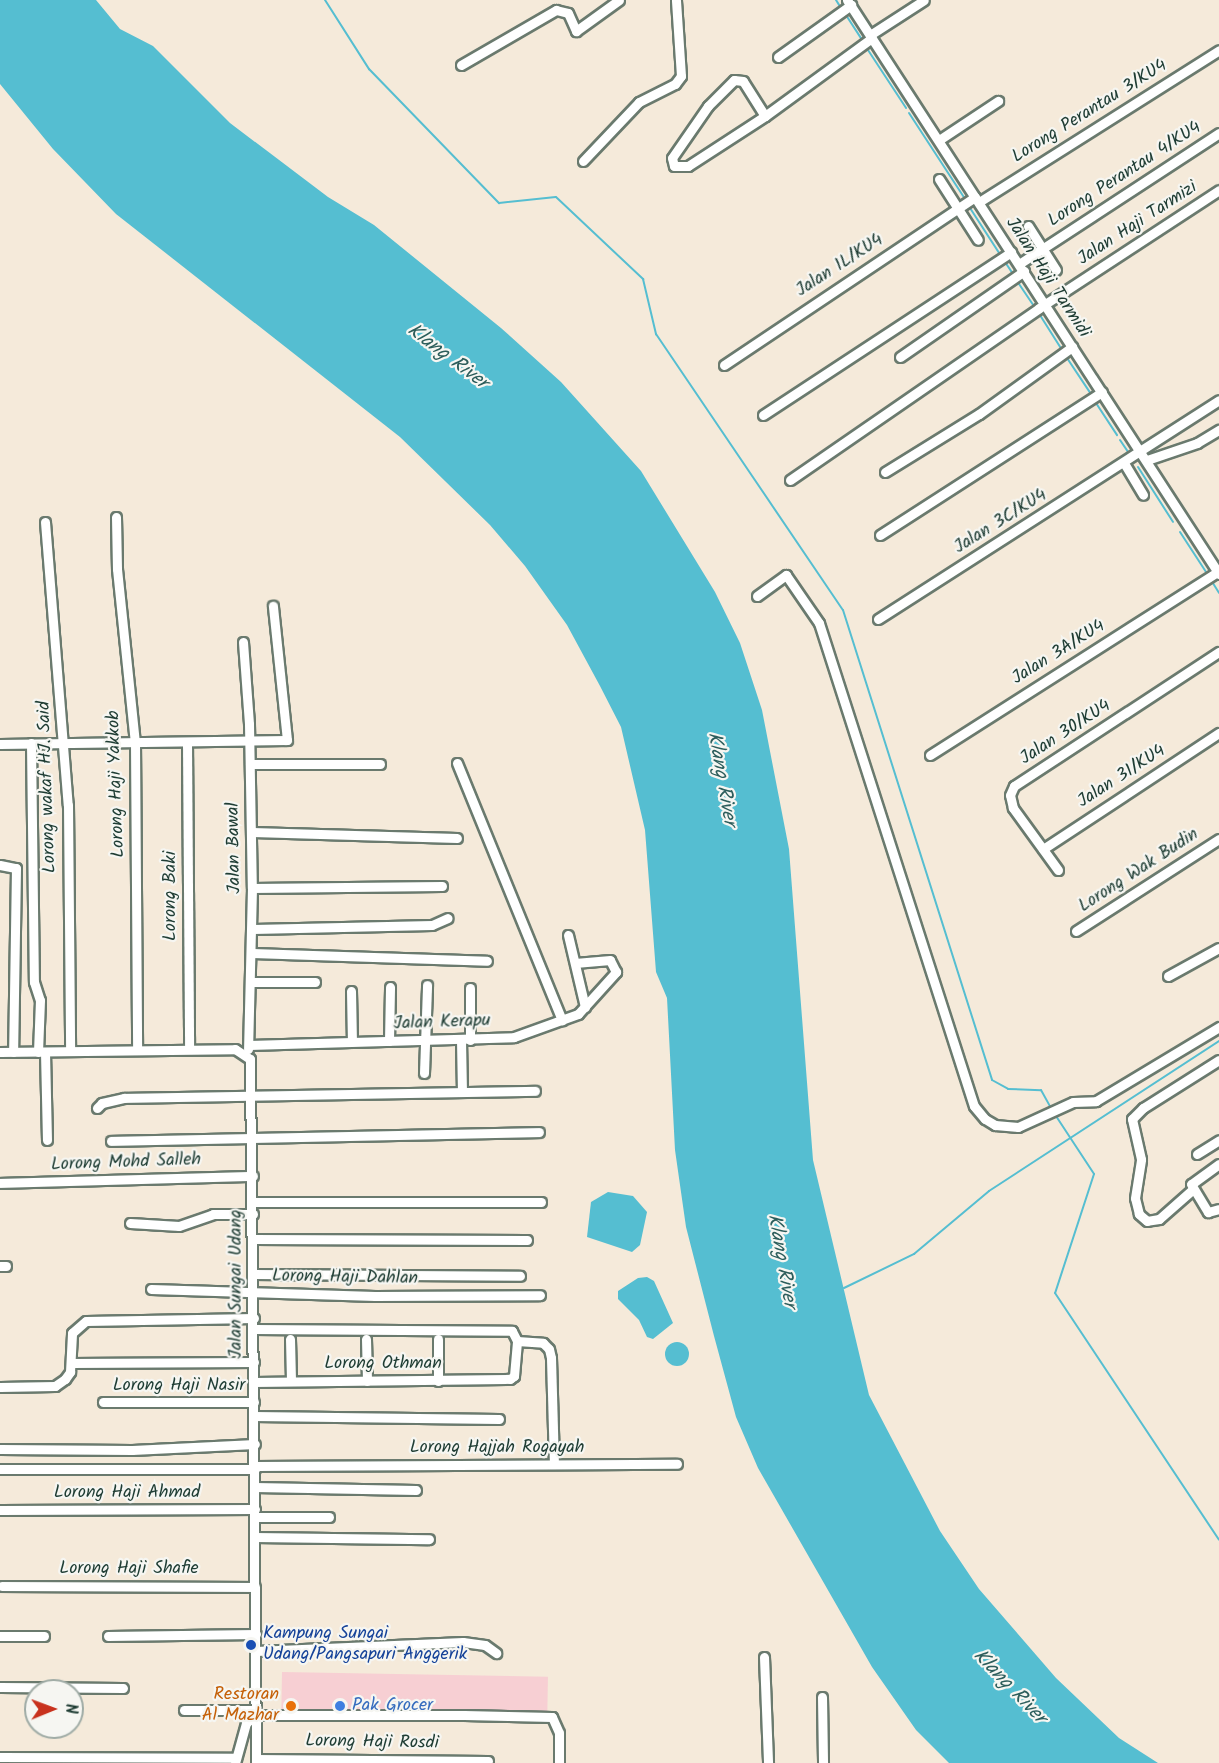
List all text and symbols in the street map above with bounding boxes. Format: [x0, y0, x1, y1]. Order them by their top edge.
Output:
street label: Lorong Perantau 3/KU4 [1009, 56, 1171, 168]
street label: Lorong Perantau 4/KU4 [1044, 117, 1206, 233]
street label: Jalan Haji Tarmizi [1074, 177, 1202, 271]
street label: Jalan Haji Tarmidi [1000, 214, 1094, 342]
street label: Jalan 1L/KU4 [792, 230, 888, 302]
water label: Klang River [402, 319, 492, 395]
street label: Jalan 3C/KU4 [951, 485, 1051, 559]
street label: Jalan 3A/KU4 [1009, 616, 1109, 690]
street label: Jalan 30/KU4 [1017, 696, 1115, 770]
street label: Lorong wakaf HJ. Said [34, 701, 62, 873]
street label: Lorong Haji Yakkob [104, 710, 130, 858]
water label: Klang River [701, 730, 741, 828]
street label: Jalan 31/KU4 [1074, 741, 1170, 813]
street label: Jalan Bawal [223, 802, 247, 894]
street label: Lorong Wak Budin [1075, 824, 1203, 918]
street label: Lorong Baki [160, 851, 182, 941]
street label: Jalan Kerapu [393, 1011, 491, 1035]
street label: Lorong Mohd Salleh [51, 1150, 201, 1176]
street label: Jalan Sungai Udang [226, 1209, 248, 1359]
water label: Klang River [761, 1212, 801, 1310]
street label: Lorong Haji Dahlan [272, 1266, 418, 1290]
street label: Lorong Othman [324, 1353, 442, 1375]
street label: Lorong Haji Nasir [113, 1375, 245, 1397]
street label: Lorong Hajjah Rogayah [410, 1437, 584, 1459]
street label: Lorong Haji Ahmad [54, 1482, 200, 1504]
street label: Lorong Haji Shafie [59, 1558, 199, 1580]
place label: Kampung Sungai Udang/Pangsapuri Anggerik [263, 1624, 467, 1666]
marker: Kampung Sungai Udang/Pangsapuri Anggerik [244, 1638, 258, 1652]
water label: Klang River [967, 1645, 1051, 1729]
north arrow [24, 1679, 84, 1739]
place label: Restoran Al Mazhar [202, 1685, 279, 1728]
place label: Pak Grocer [352, 1695, 433, 1717]
marker: Restoran Al Mazhar [284, 1699, 298, 1713]
marker: Pak Grocer [333, 1699, 347, 1713]
text: N [58, 1703, 83, 1714]
street label: Lorong Haji Rosdi [305, 1731, 439, 1755]

